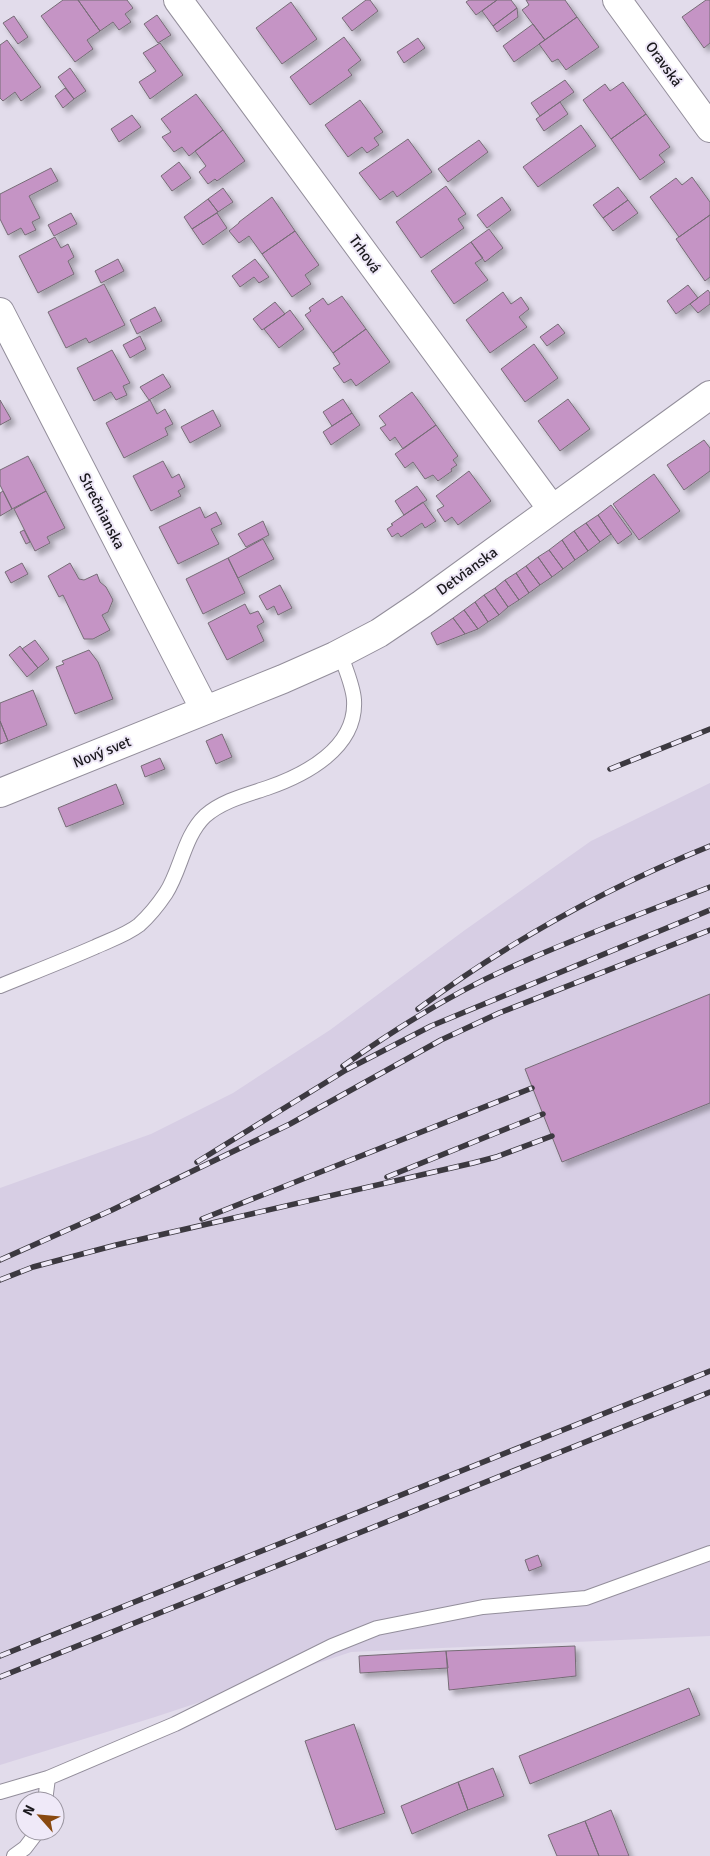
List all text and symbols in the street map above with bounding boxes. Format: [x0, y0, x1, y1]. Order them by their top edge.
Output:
street label: Oravská [642, 38, 686, 90]
street label: Trhová [345, 232, 385, 276]
street label: Strečnianska [75, 470, 129, 552]
street label: Detvianska [433, 543, 501, 599]
street label: Nový svet [70, 732, 134, 772]
north arrow [15, 1791, 65, 1841]
text: N [19, 1802, 39, 1819]

